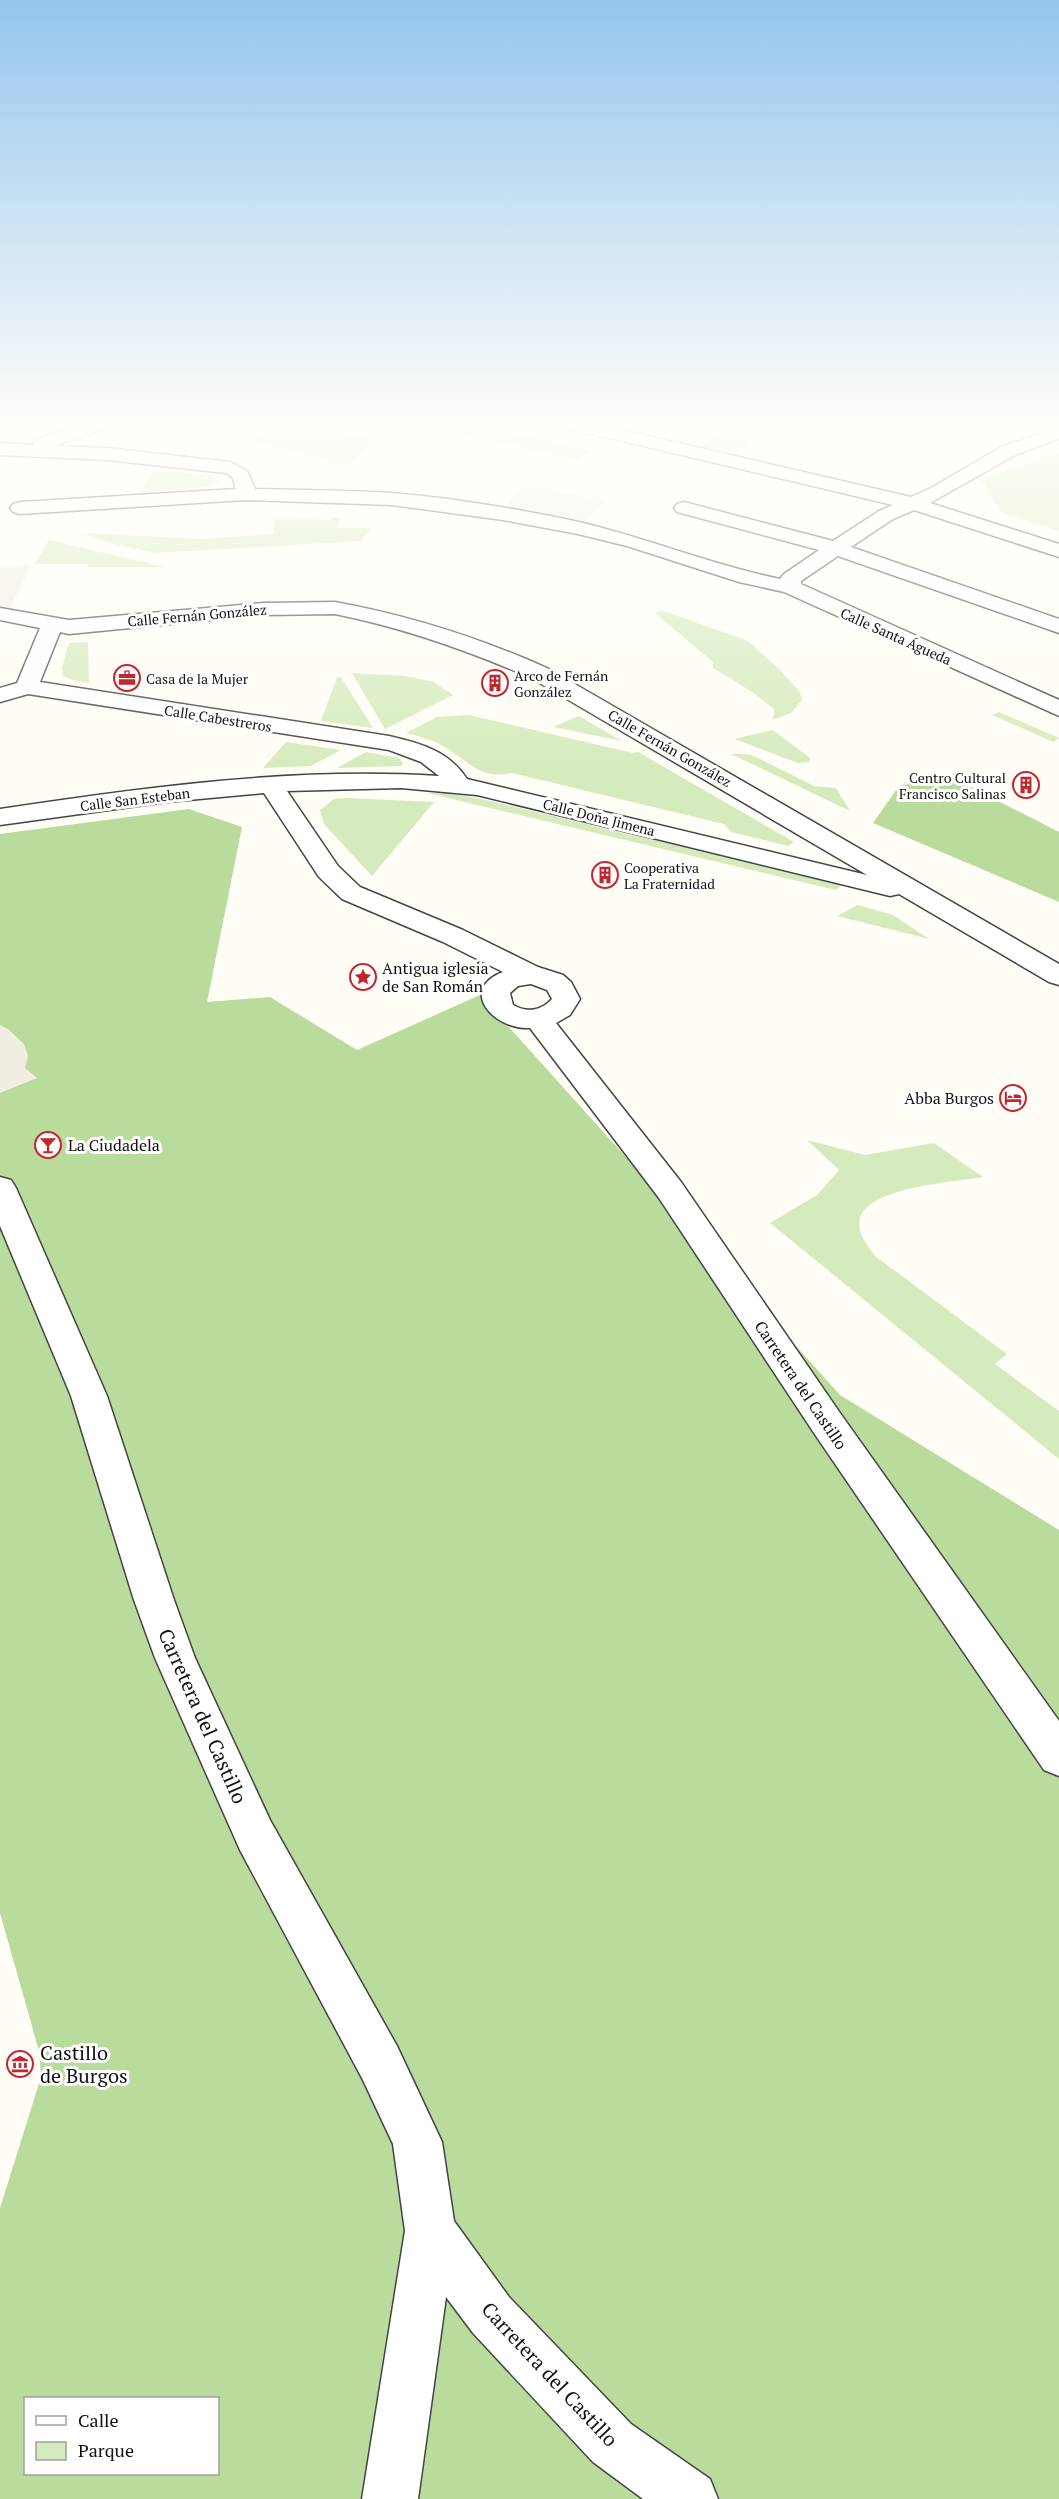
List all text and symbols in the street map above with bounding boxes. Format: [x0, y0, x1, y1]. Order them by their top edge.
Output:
street label: Calle Fernán González [127, 599, 268, 631]
street label: Calle Santa Águeda [838, 603, 954, 669]
office icon: Casa de la Mujer [112, 663, 142, 693]
place label: Arco de Fernán González [514, 666, 609, 701]
building icon: Arco de Fernán González [480, 668, 510, 698]
place label: Casa de la Mujer [146, 669, 249, 688]
street label: Calle Cabestreros [163, 700, 273, 736]
street label: Calle Fernán González [605, 705, 735, 791]
place label: Centro Cultural Francisco Salinas [899, 768, 1006, 803]
building icon: Centro Cultural Francisco Salinas [1011, 770, 1041, 800]
street label: Calle San Esteban [79, 783, 192, 815]
street label: Calle Doña Jimena [541, 794, 657, 840]
place label: Cooperativa La Fraternidad [624, 858, 715, 893]
building icon: Cooperativa La Fraternidad [590, 860, 620, 890]
place label: Antigua iglesia de San Román [382, 957, 489, 997]
place icon: Antigua iglesia de San Román [348, 962, 378, 992]
hotel icon: Abba Burgos [998, 1083, 1028, 1113]
place label: Abba Burgos [904, 1087, 994, 1109]
bar icon: La Ciudadela [33, 1130, 63, 1160]
place label: La Ciudadela [68, 1134, 160, 1156]
street label: Carretera del Castillo [750, 1316, 852, 1454]
street label: Carretera del Castillo [152, 1624, 254, 1808]
place label: Castillo de Burgos [40, 2039, 128, 2089]
museum icon: Castillo de Burgos [5, 2049, 35, 2079]
street label: Carretera del Castillo [476, 2296, 624, 2452]
legend [24, 2397, 219, 2475]
text: Calle [78, 2408, 119, 2432]
text: Parque [78, 2438, 134, 2462]

